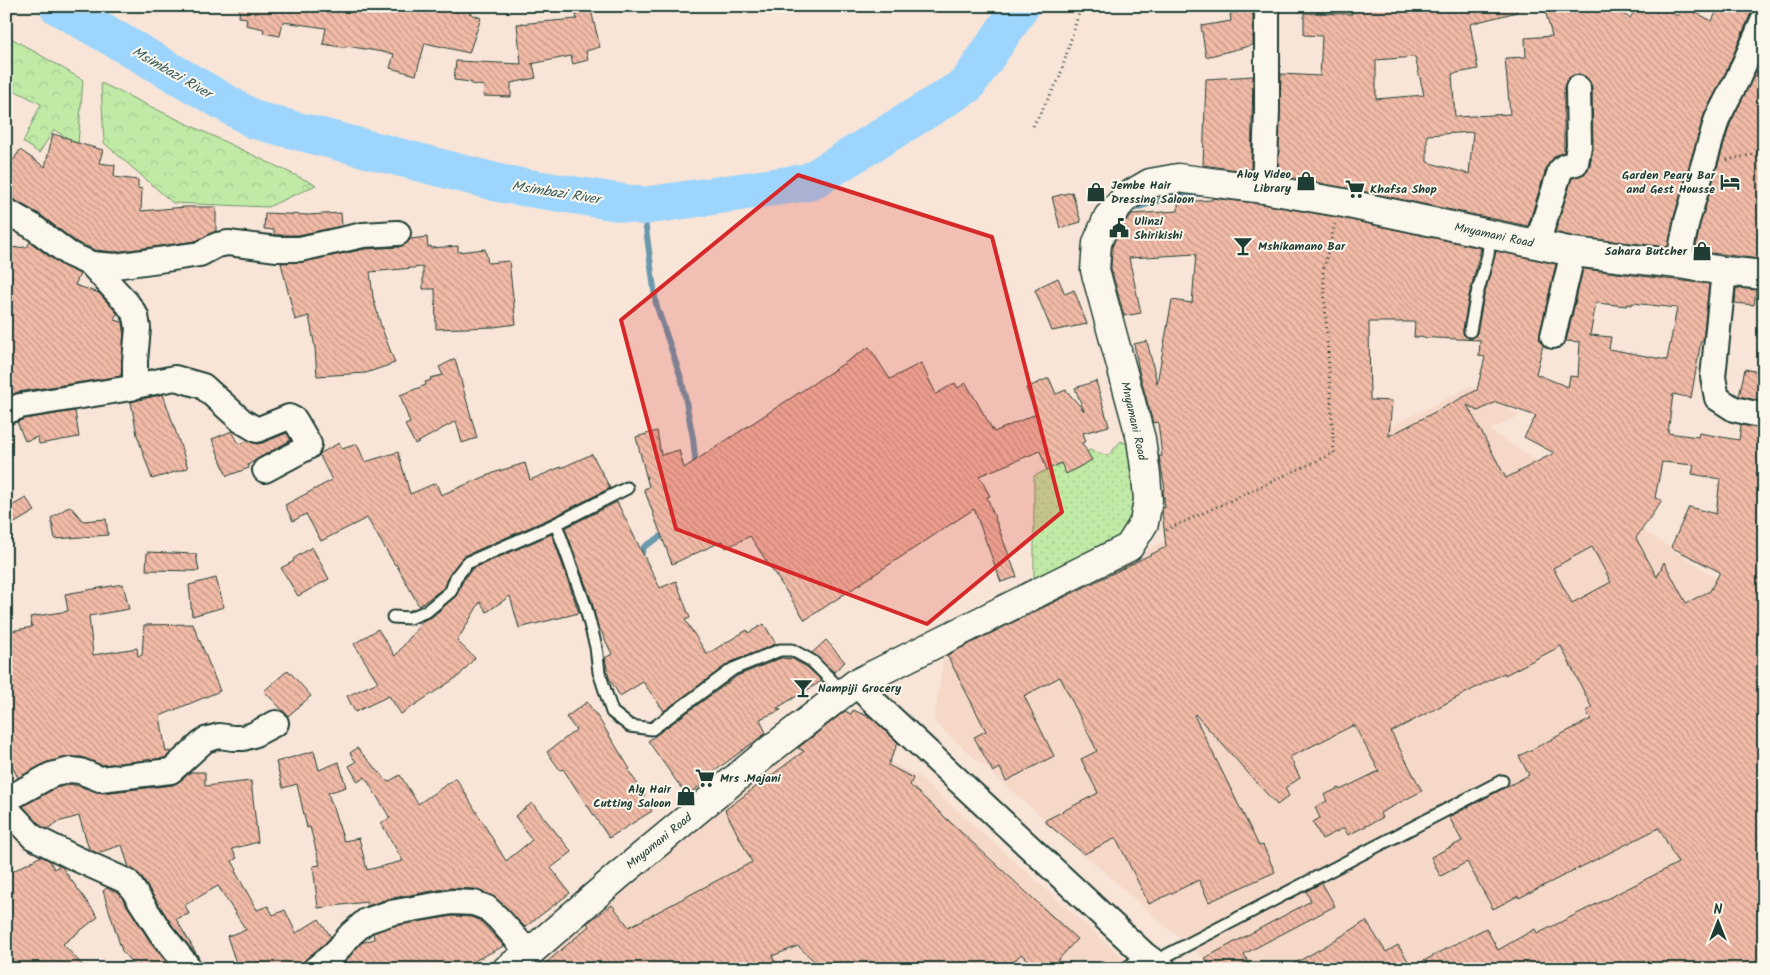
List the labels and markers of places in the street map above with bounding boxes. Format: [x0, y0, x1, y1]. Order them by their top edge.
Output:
place label: Aloy Video Library [1237, 165, 1292, 198]
place label: Garden Peary Bar and Gest Housse [1622, 166, 1716, 199]
shop icon: Aloy Video Library [1295, 170, 1317, 192]
hotel icon: Garden Peary Bar and Gest Housse [1719, 171, 1741, 193]
place label: Jembe Hair Dressing Saloon [1111, 176, 1194, 209]
supermarket icon: Khafsa Shop [1344, 178, 1366, 200]
place label: Khafsa Shop [1370, 180, 1438, 199]
shop icon: Jembe Hair Dressing Saloon [1085, 181, 1107, 203]
place label: Ulinzi Shirikishi [1134, 212, 1183, 245]
public building icon: Ulinzi Shirikishi [1108, 217, 1130, 239]
bar icon: Mshikamano Bar [1232, 235, 1254, 257]
place label: Mshikamano Bar [1258, 237, 1346, 256]
shop icon: Sahara Butcher [1691, 240, 1713, 262]
place label: Sahara Butcher [1605, 242, 1688, 261]
bar icon: Nampiji Grocery [792, 677, 814, 699]
place label: Nampiji Grocery [818, 679, 902, 698]
supermarket icon: Mrs .Majani [694, 767, 716, 789]
place label: Mrs .Majani [720, 769, 782, 788]
place label: Aly Hair Cutting Saloon [593, 780, 672, 813]
shop icon: Aly Hair Cutting Saloon [675, 785, 697, 807]

